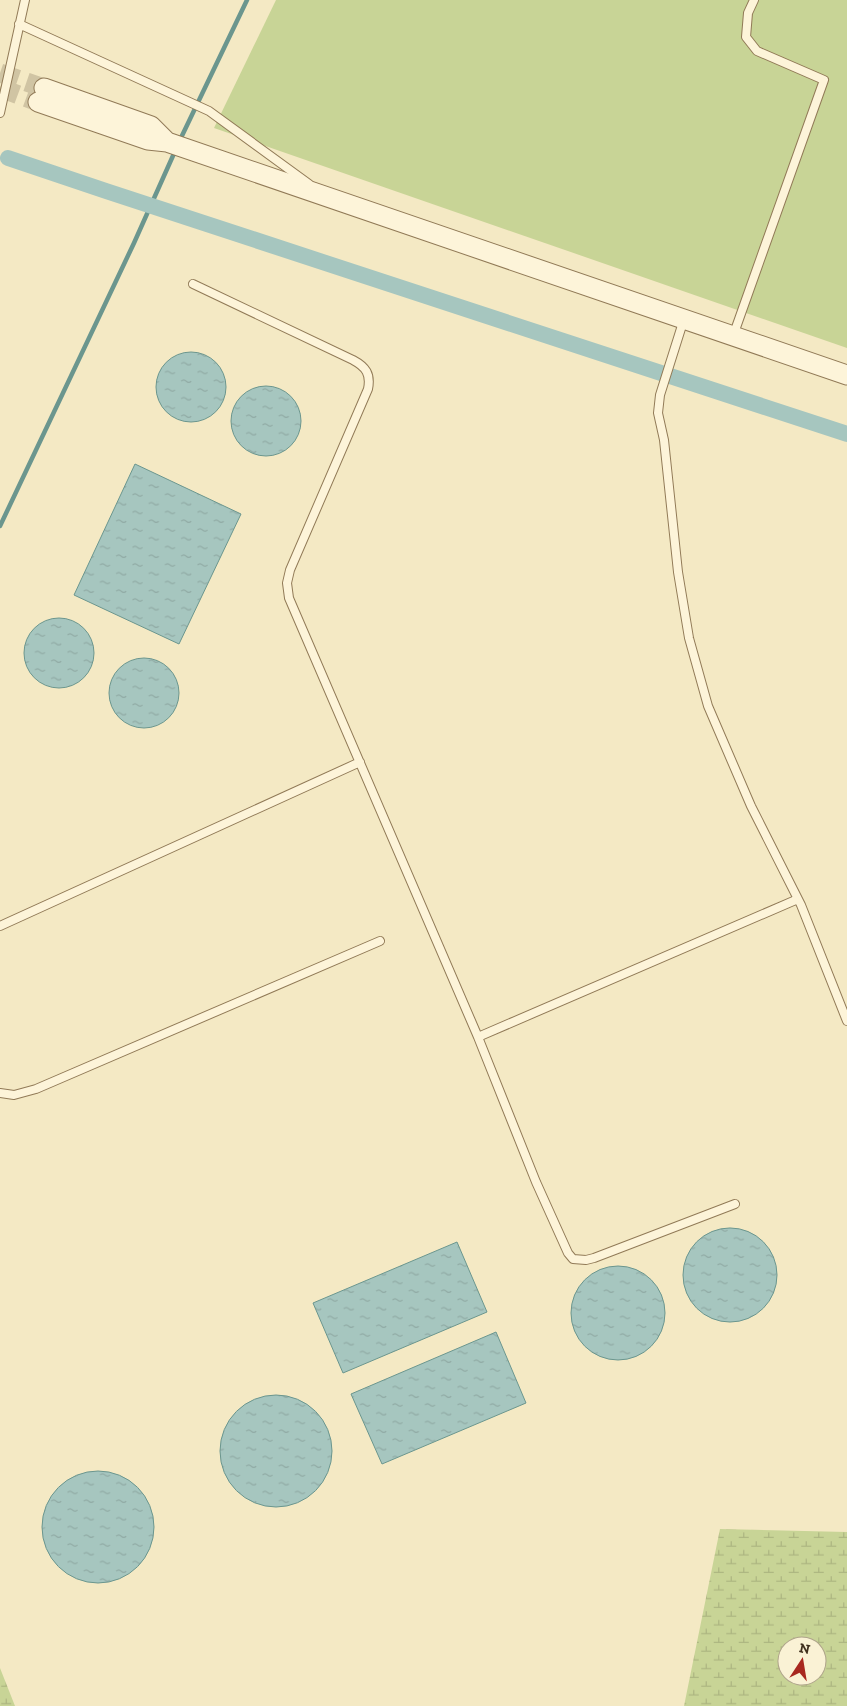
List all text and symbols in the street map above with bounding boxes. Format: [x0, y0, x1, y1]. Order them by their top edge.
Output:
north arrow [777, 1636, 827, 1686]
text: N [798, 1639, 812, 1658]

